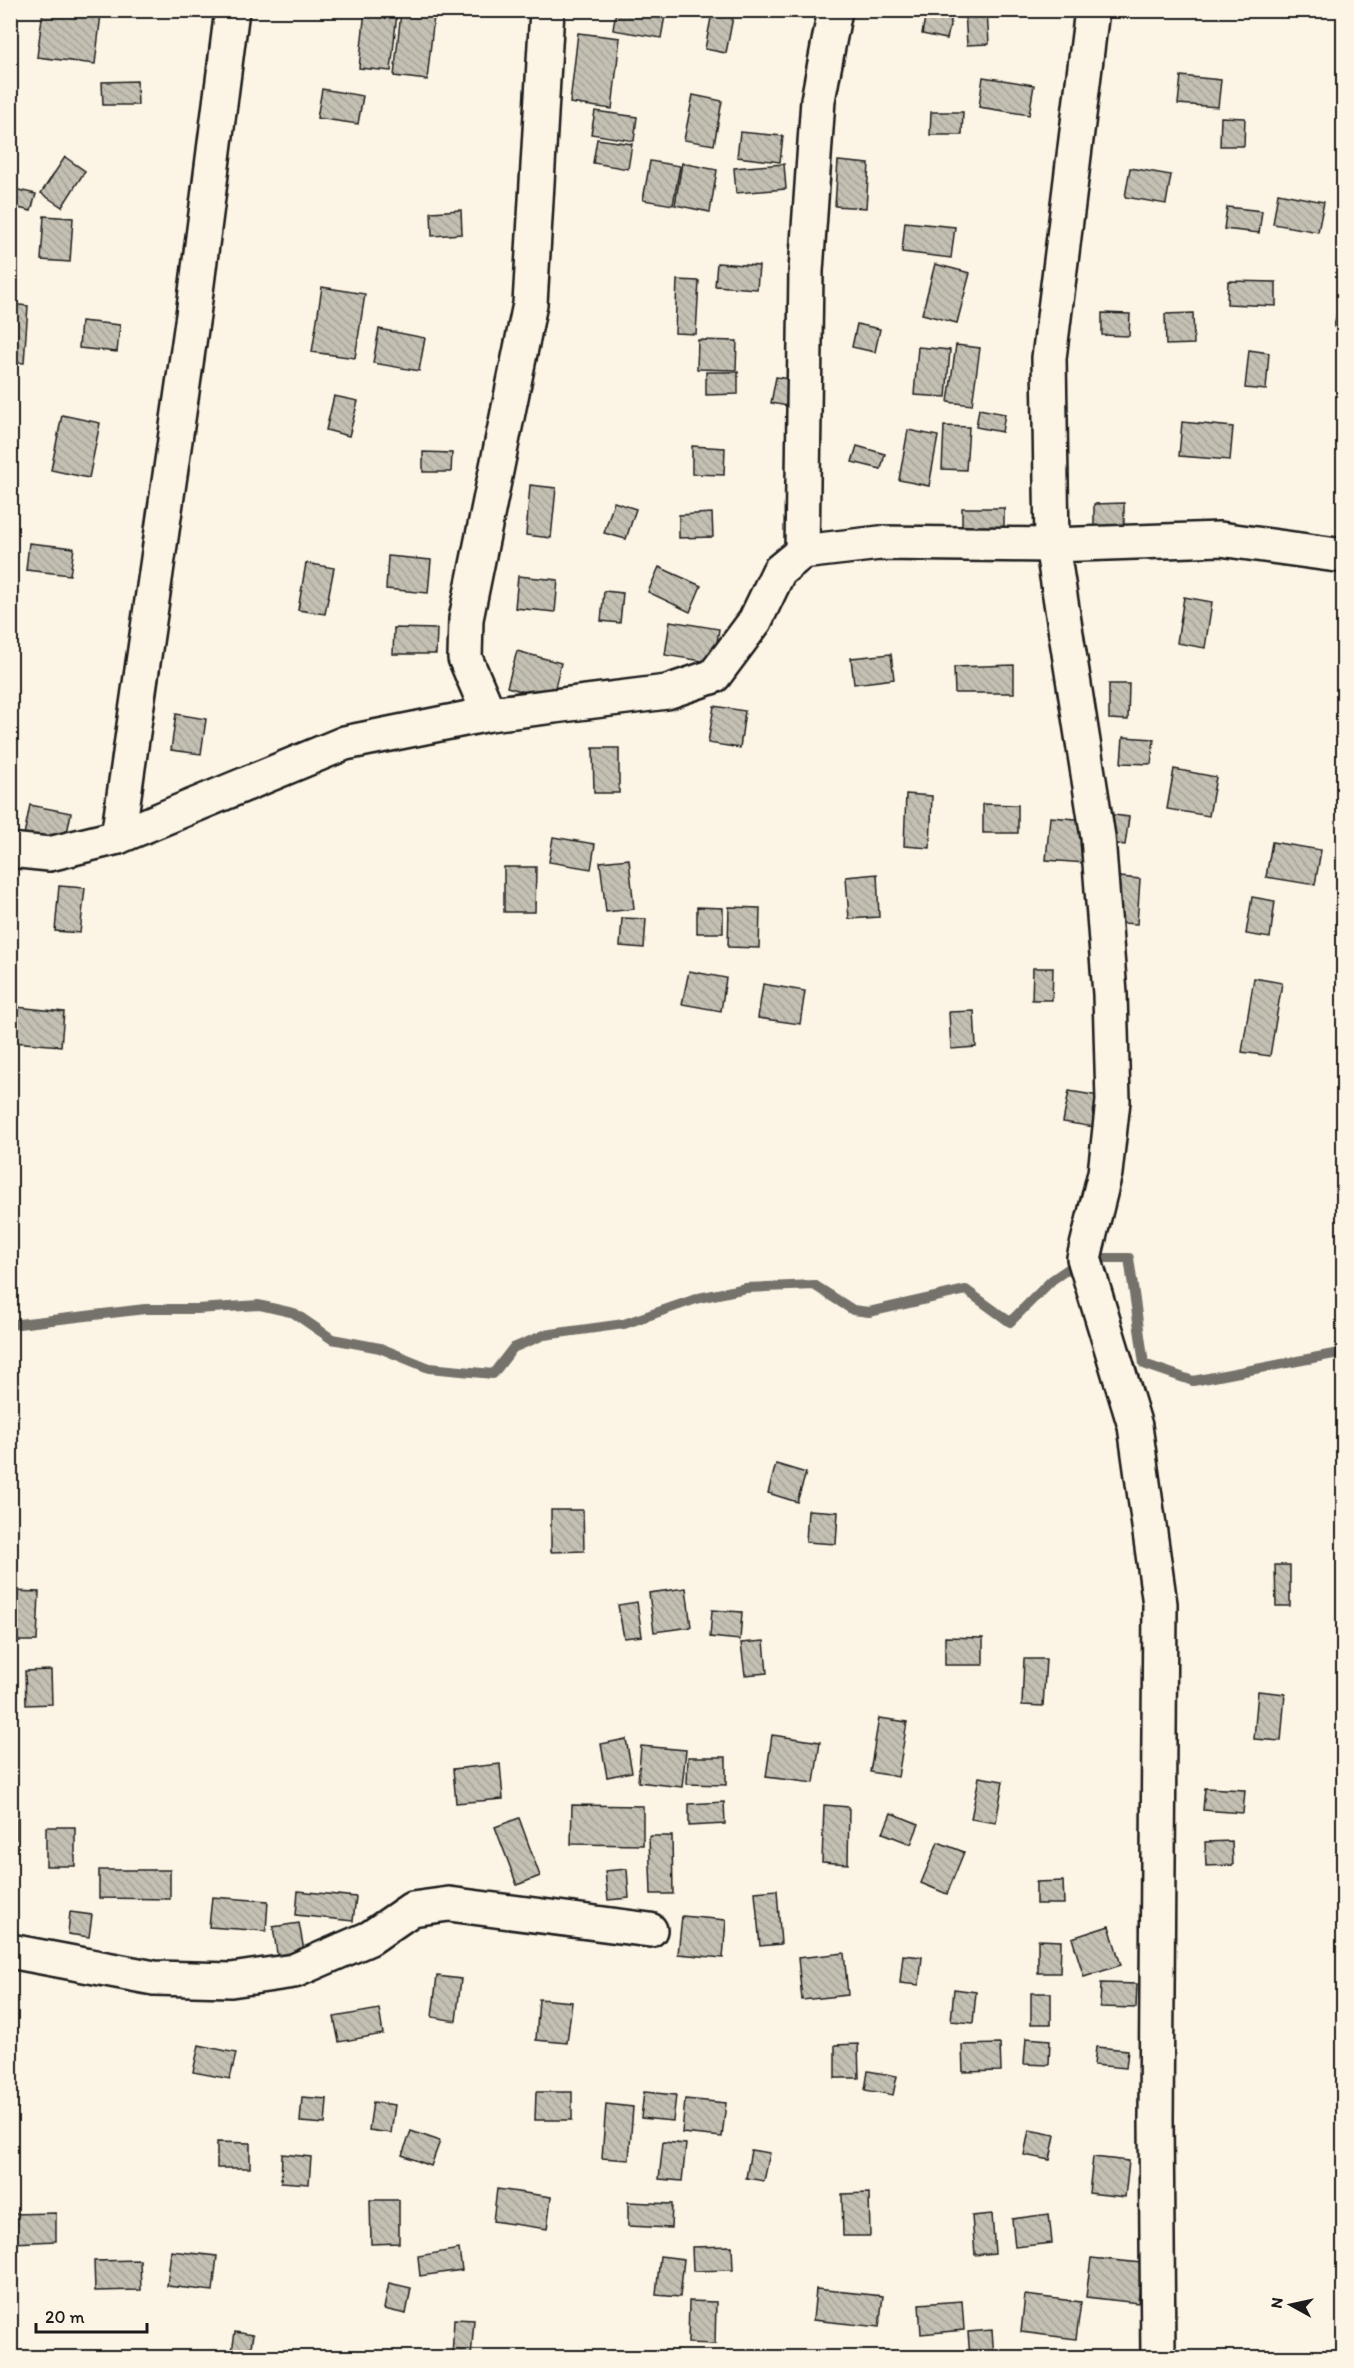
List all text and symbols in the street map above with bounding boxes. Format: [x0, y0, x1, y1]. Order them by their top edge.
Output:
north arrow [1261, 2275, 1321, 2335]
scale bar [36, 2296, 147, 2334]
text: N [1266, 2296, 1287, 2310]
text: 20 m [45, 2306, 85, 2328]

